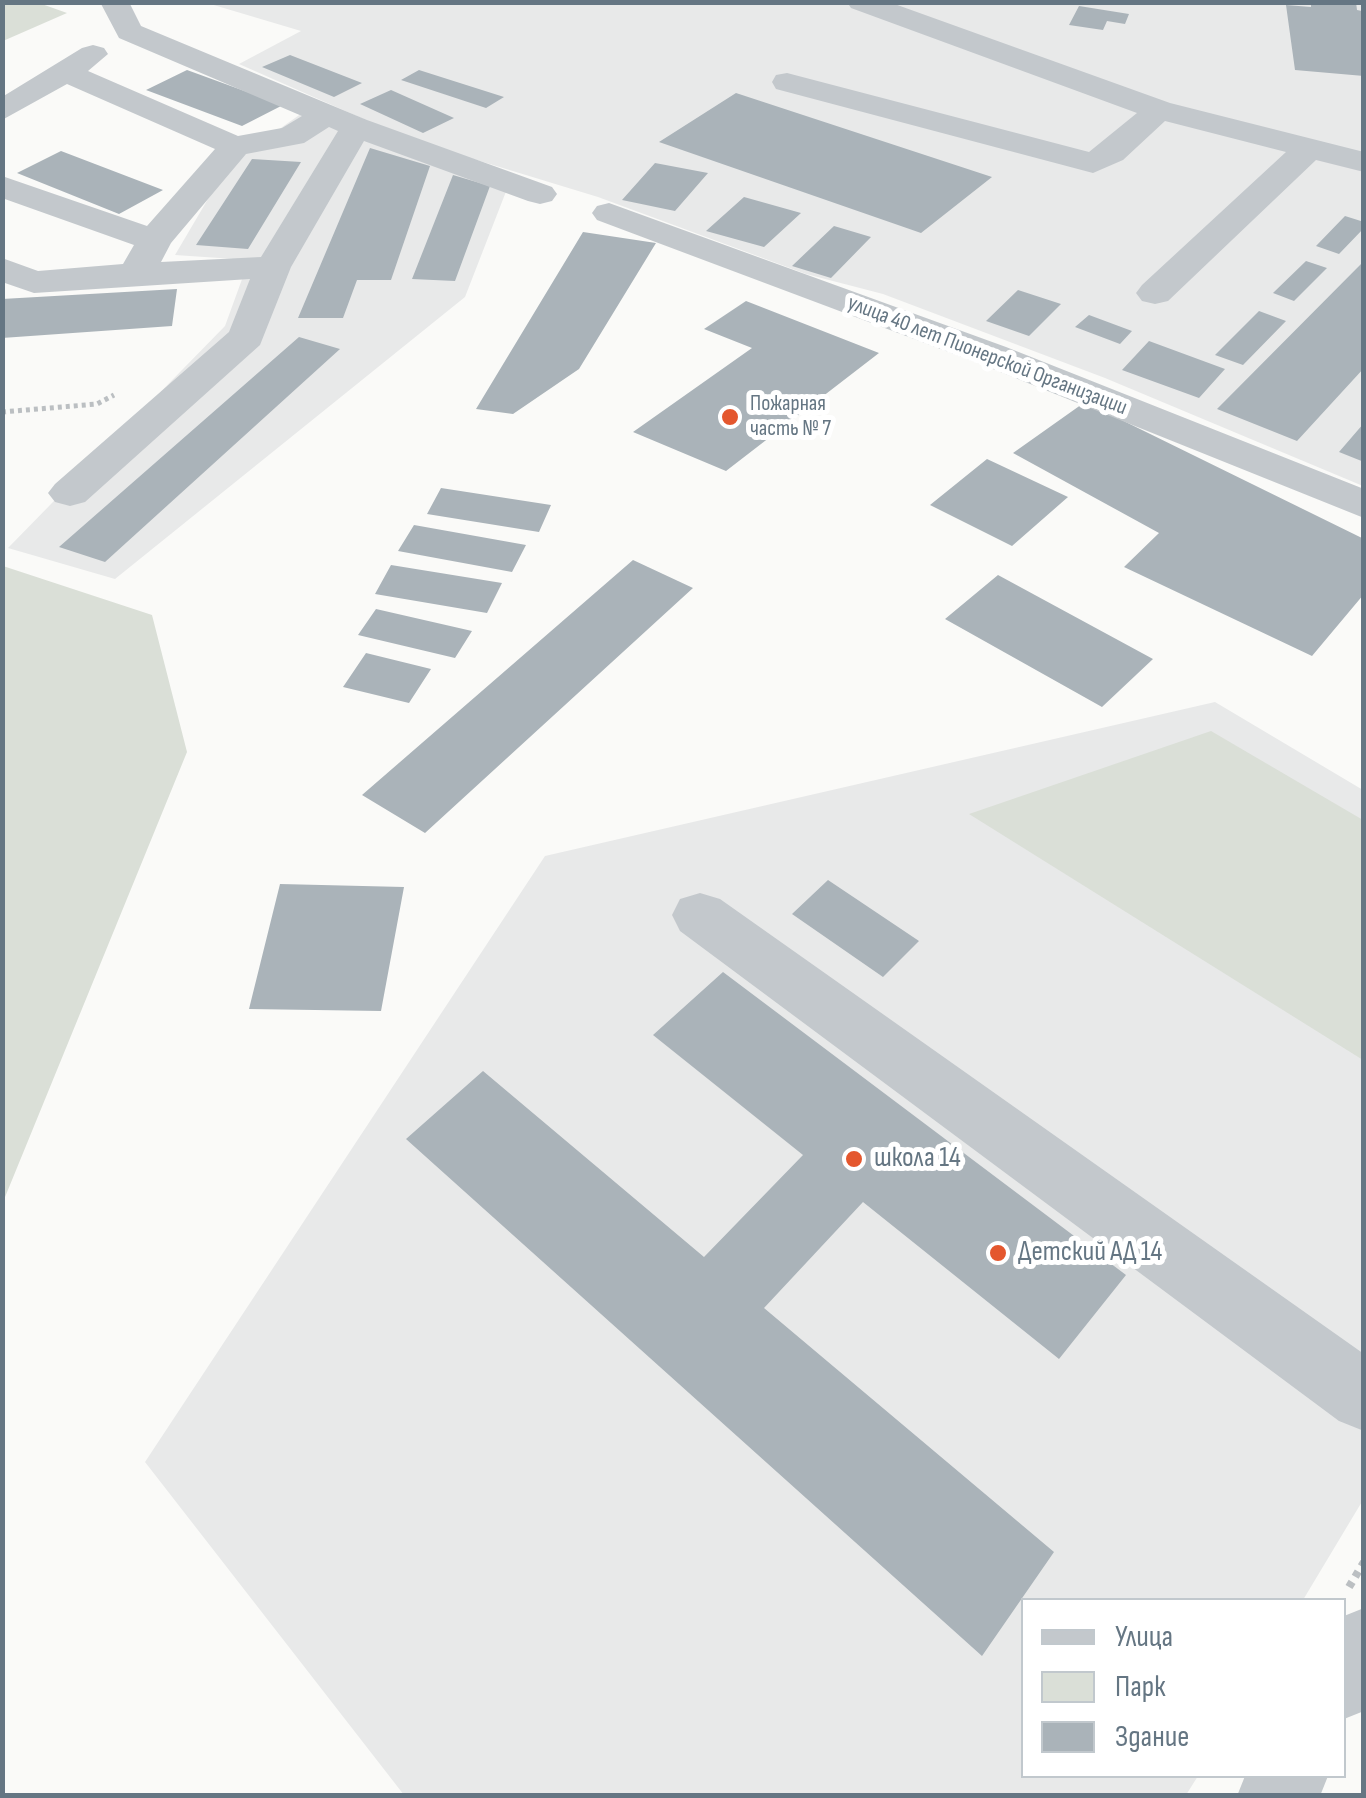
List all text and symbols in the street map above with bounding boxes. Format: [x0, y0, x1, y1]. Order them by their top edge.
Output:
street label: улица 40 лет Пионерской Организации [843, 290, 1131, 422]
place label: Пожарная часть № 7 [750, 391, 831, 442]
marker: Пожарная часть № 7 [719, 406, 741, 428]
place label: школа 14 [874, 1142, 961, 1176]
marker: школа 14 [843, 1148, 865, 1170]
place label: Детский АД 14 [1018, 1236, 1162, 1270]
marker: Детский АД 14 [987, 1242, 1009, 1264]
legend [1021, 1598, 1346, 1778]
text: Улица [1115, 1619, 1173, 1655]
text: Парк [1115, 1669, 1166, 1705]
text: Здание [1115, 1719, 1189, 1755]

